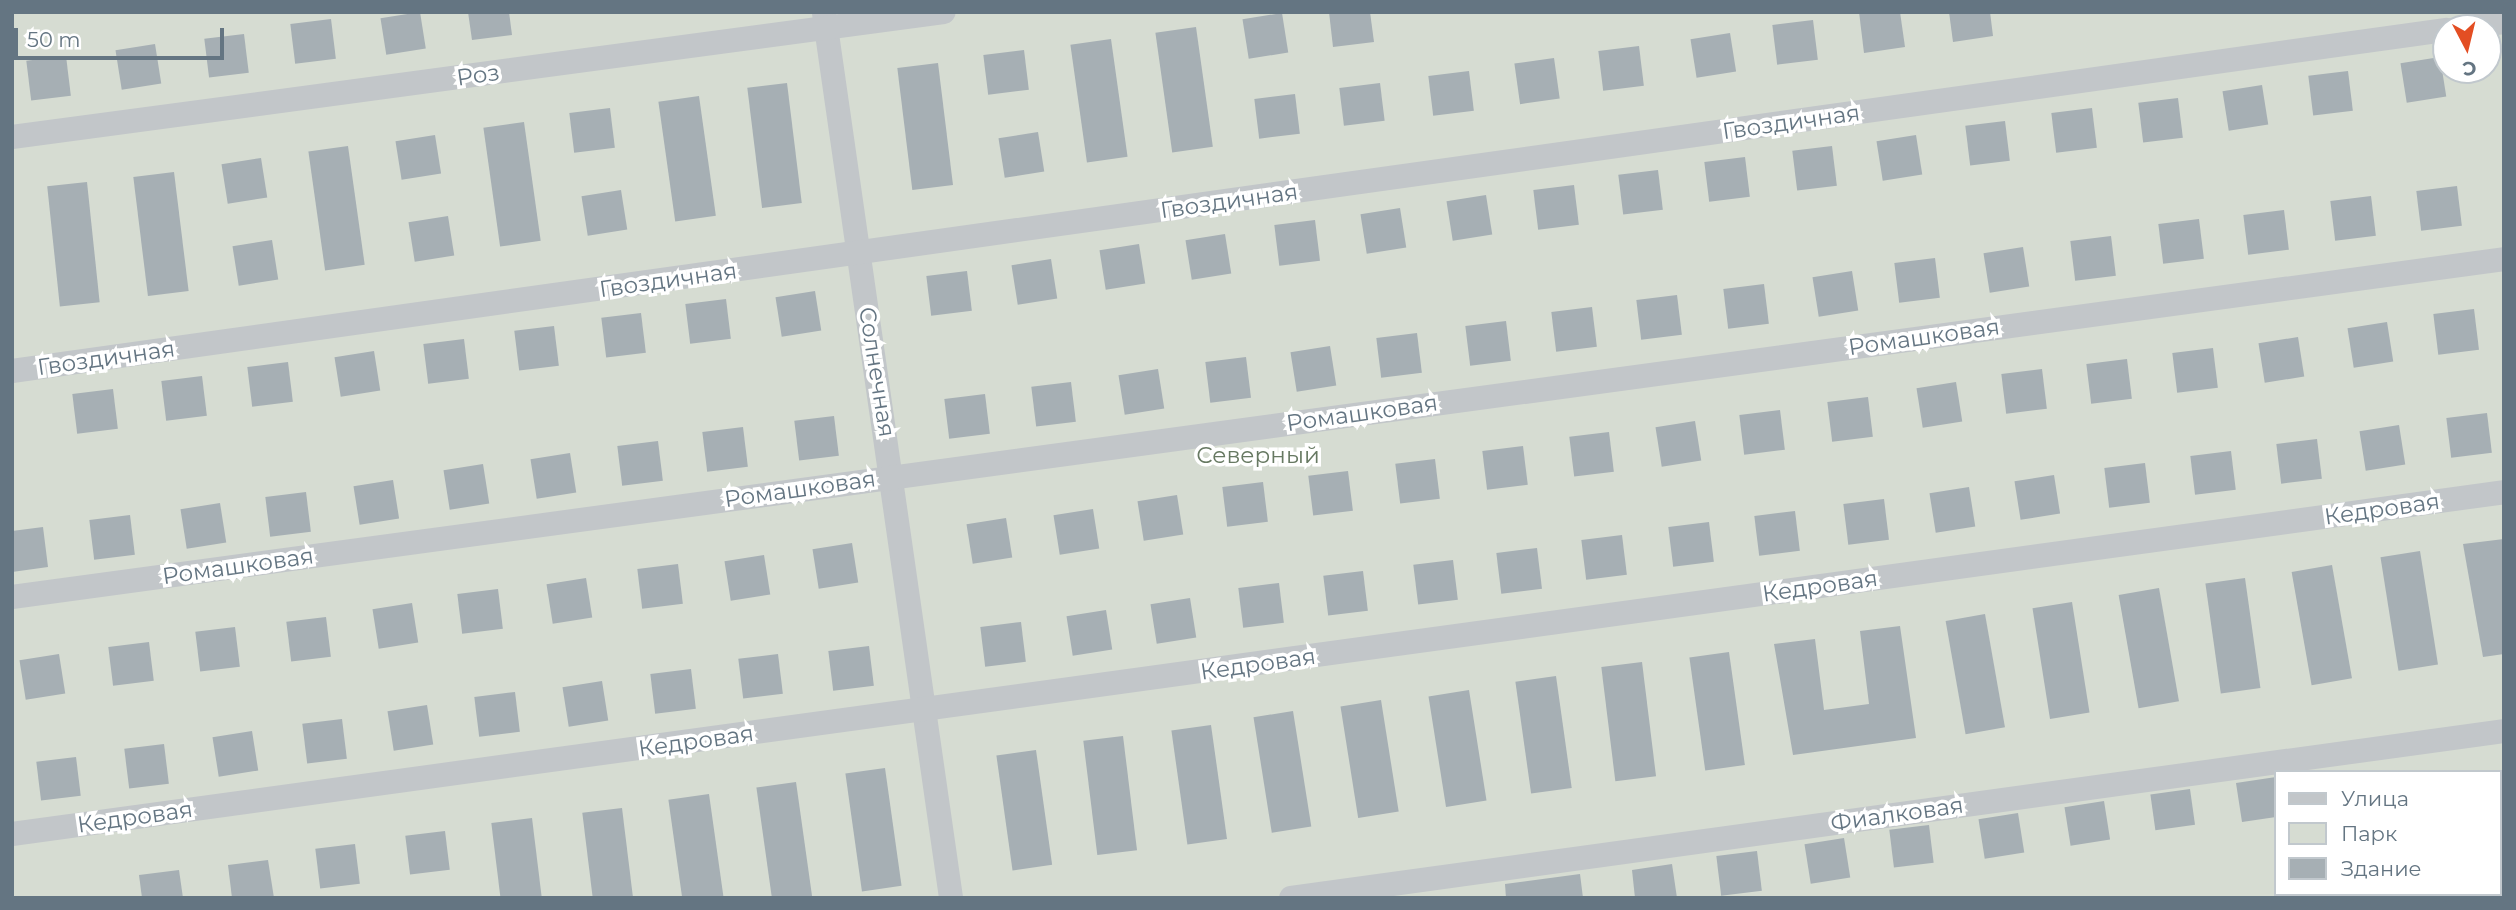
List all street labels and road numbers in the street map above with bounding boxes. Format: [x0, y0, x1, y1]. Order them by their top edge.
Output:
street label: Роз [455, 58, 501, 92]
street label: Гвоздичная [1720, 99, 1862, 145]
street label: Гвоздичная [1158, 178, 1300, 224]
street label: Гвоздичная [597, 257, 739, 303]
street label: Солнечная [853, 305, 901, 439]
street label: Ромашковая [1847, 313, 2001, 361]
street label: Гвоздичная [35, 335, 177, 381]
street label: Ромашковая [1285, 389, 1439, 437]
street label: Ромашковая [723, 465, 877, 513]
street label: Кедровая [2323, 487, 2441, 531]
street label: Ромашковая [161, 542, 315, 590]
street label: Кедровая [1761, 564, 1879, 608]
street label: Кедровая [1199, 642, 1317, 686]
street label: Кедровая [637, 719, 755, 763]
street label: Фиалковая [1829, 791, 1965, 837]
street label: Кедровая [76, 795, 194, 839]

